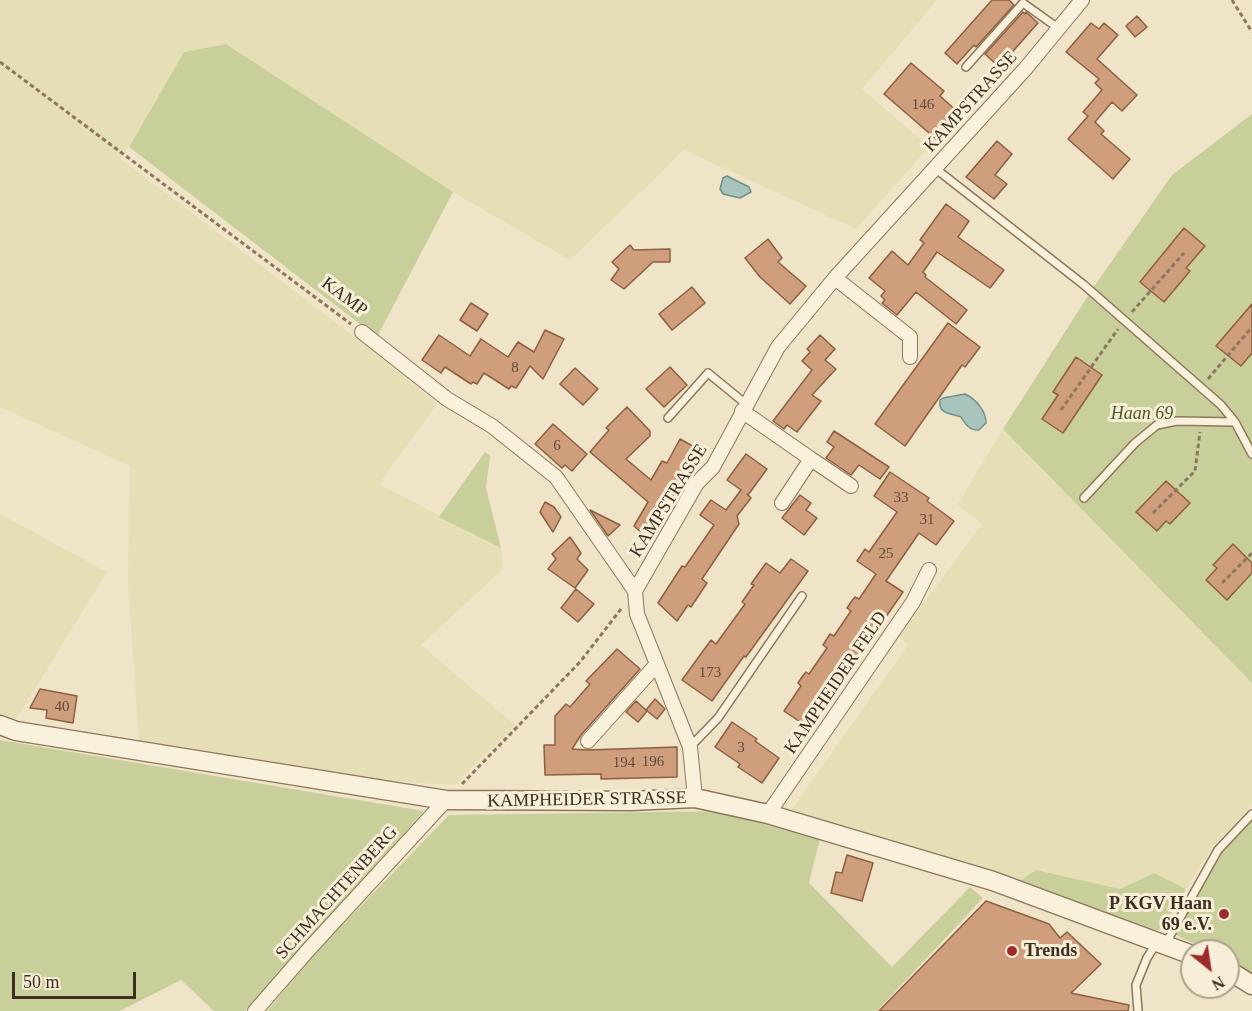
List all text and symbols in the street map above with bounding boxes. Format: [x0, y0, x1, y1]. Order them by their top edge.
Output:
street label: KAMPSTRASSE [920, 47, 1022, 157]
house number: 146 [912, 96, 934, 114]
street label: KAMP [317, 273, 371, 321]
house number: 8 [511, 359, 519, 377]
park label: Haan 69 [1111, 403, 1173, 425]
house number: 6 [553, 437, 561, 455]
street label: KAMPSTRASSE [626, 441, 712, 561]
house number: 33 [894, 489, 908, 507]
house number: 31 [920, 511, 934, 529]
house number: 25 [878, 545, 894, 563]
street label: KAMPHEIDER FELD [780, 608, 892, 758]
house number: 173 [699, 664, 721, 682]
house number: 40 [54, 698, 70, 716]
house number: 3 [737, 739, 745, 757]
house number: 196 [642, 753, 664, 771]
house number: 194 [613, 754, 635, 772]
street label: KAMPHEIDER STRASSE [487, 787, 687, 813]
street label: SCHMACHTENBERG [271, 822, 403, 964]
place label: P KGV Haan 69 e.V. [1109, 893, 1212, 936]
marker: P KGV Haan 69 e.V. [1217, 907, 1231, 921]
north arrow [1180, 939, 1240, 999]
place label: Trends [1024, 940, 1077, 962]
marker: Trends [1005, 944, 1019, 958]
scale bar [15, 960, 140, 998]
text: 50 m [23, 972, 60, 992]
text: N [1209, 973, 1228, 994]

